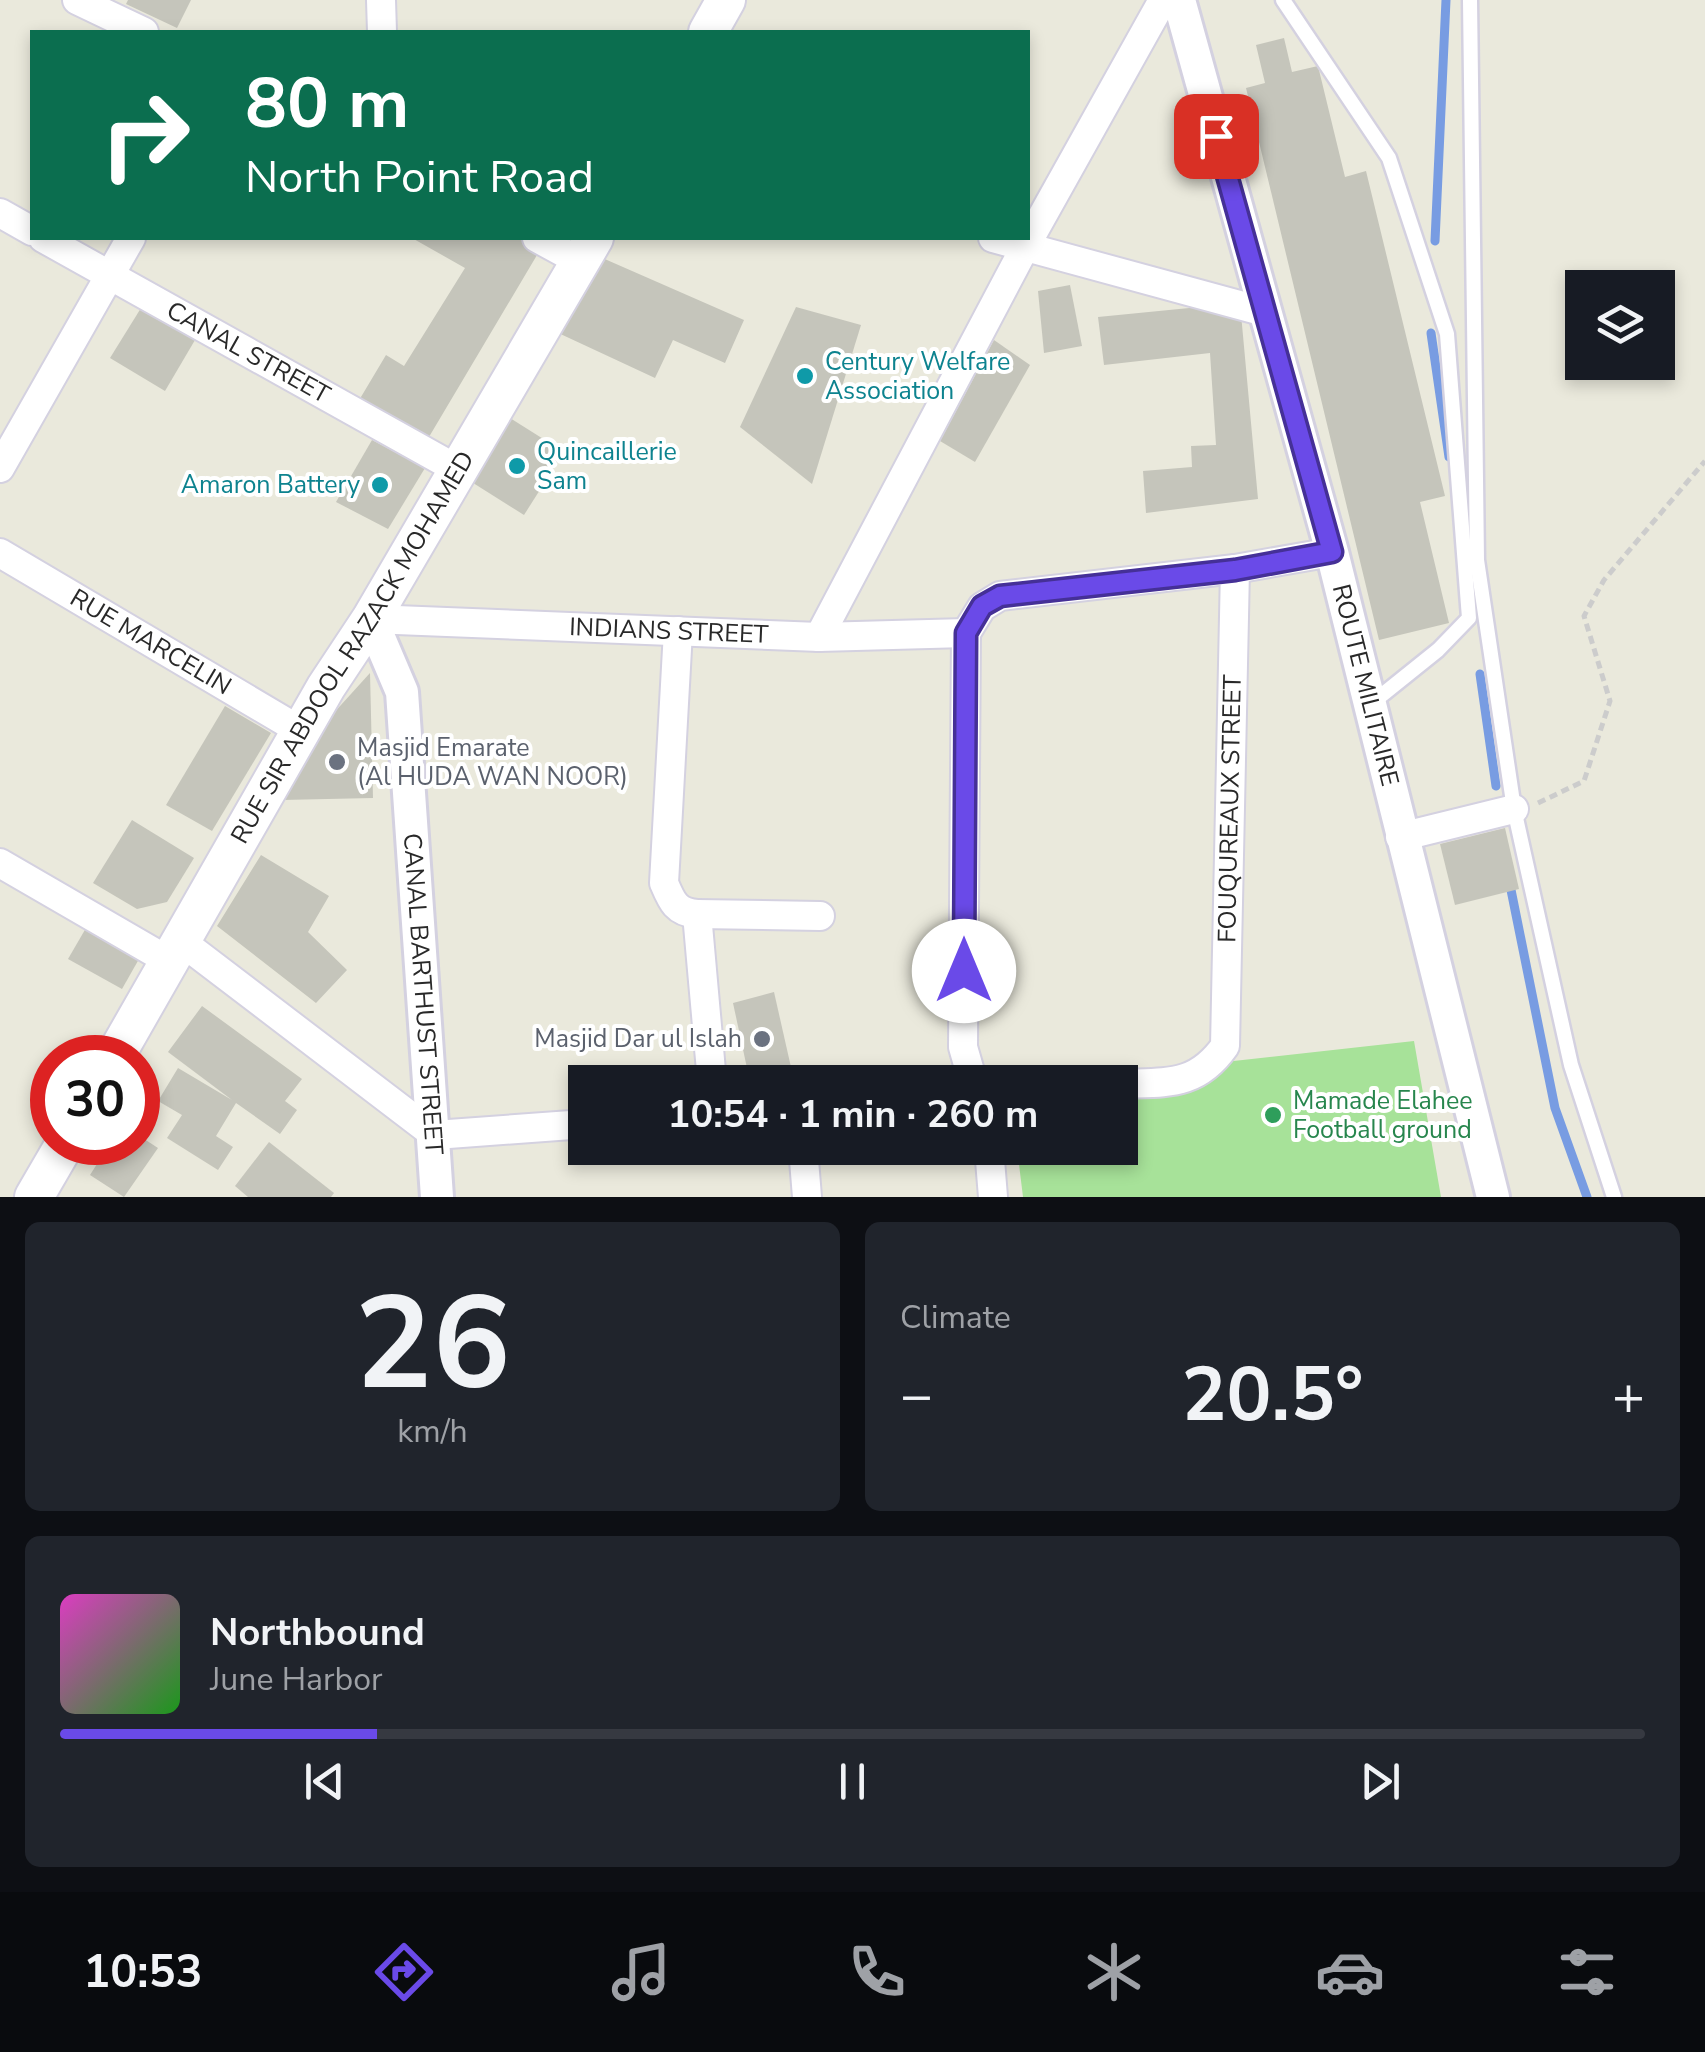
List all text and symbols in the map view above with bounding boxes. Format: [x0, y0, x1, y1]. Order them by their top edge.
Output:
text: 80 m [245, 56, 409, 152]
icon: right [80, 70, 210, 200]
pin [1174, 94, 1259, 179]
icon: arrive [1189, 109, 1244, 164]
text: North Point Road [245, 147, 594, 208]
map controls [1565, 270, 1675, 380]
button: layers [1565, 270, 1675, 380]
street label: CANAL STREET [160, 293, 336, 412]
place label: Century Welfare Association [825, 345, 1010, 408]
marker: Century Welfare Association [794, 365, 816, 387]
place label: Quincaillerie Sam [537, 435, 677, 498]
street label: RUE SIR ABDOOL RAZACK MOHAMED [223, 445, 483, 850]
marker: Quincaillerie Sam [506, 455, 528, 477]
place label: Amaron Battery [181, 468, 360, 502]
marker: Amaron Battery [369, 474, 391, 496]
street label: RUE MARCELIN [64, 581, 238, 703]
street label: ROUTE MILITAIRE [1324, 581, 1407, 790]
street label: INDIANS STREET [569, 610, 769, 652]
street label: FOUQUREAUX STREET [1210, 674, 1250, 943]
place label: Masjid Emarate (Al HUDA WAN NOOR) [357, 731, 628, 794]
marker: Masjid Emarate (Al HUDA WAN NOOR) [326, 751, 348, 773]
street label: CANAL BARTHUST STREET [395, 832, 451, 1156]
position arrow [912, 919, 1016, 1023]
place label: Masjid Dar ul Islah [534, 1022, 742, 1056]
marker: Masjid Dar ul Islah [751, 1028, 773, 1050]
speed limit sign: 30 [30, 1035, 160, 1165]
place label: Mamade Elahee Football ground [1293, 1084, 1473, 1147]
text: 10:54 · 1 min · 260 m [668, 1089, 1038, 1140]
marker: Mamade Elahee Football ground [1262, 1104, 1284, 1126]
text: 26 [354, 1256, 511, 1433]
text: Climate [900, 1296, 1011, 1339]
text: 20.5° [1181, 1344, 1364, 1446]
text: − [900, 1358, 933, 1433]
text: + [1612, 1358, 1645, 1433]
text: km/h [397, 1410, 468, 1453]
text: Northbound [210, 1607, 425, 1658]
text: June Harbor [210, 1658, 382, 1701]
icon: previous [297, 1754, 352, 1809]
icon: pause [825, 1754, 880, 1809]
icon: next [1353, 1754, 1408, 1809]
icon: directions [369, 1937, 439, 2007]
icon: music [606, 1937, 676, 2007]
icon: phone [842, 1937, 912, 2007]
icon: climate [1079, 1937, 1149, 2007]
icon: car [1315, 1937, 1385, 2007]
icon: filters [1552, 1937, 1622, 2007]
text: 10:53 [83, 1942, 202, 2003]

